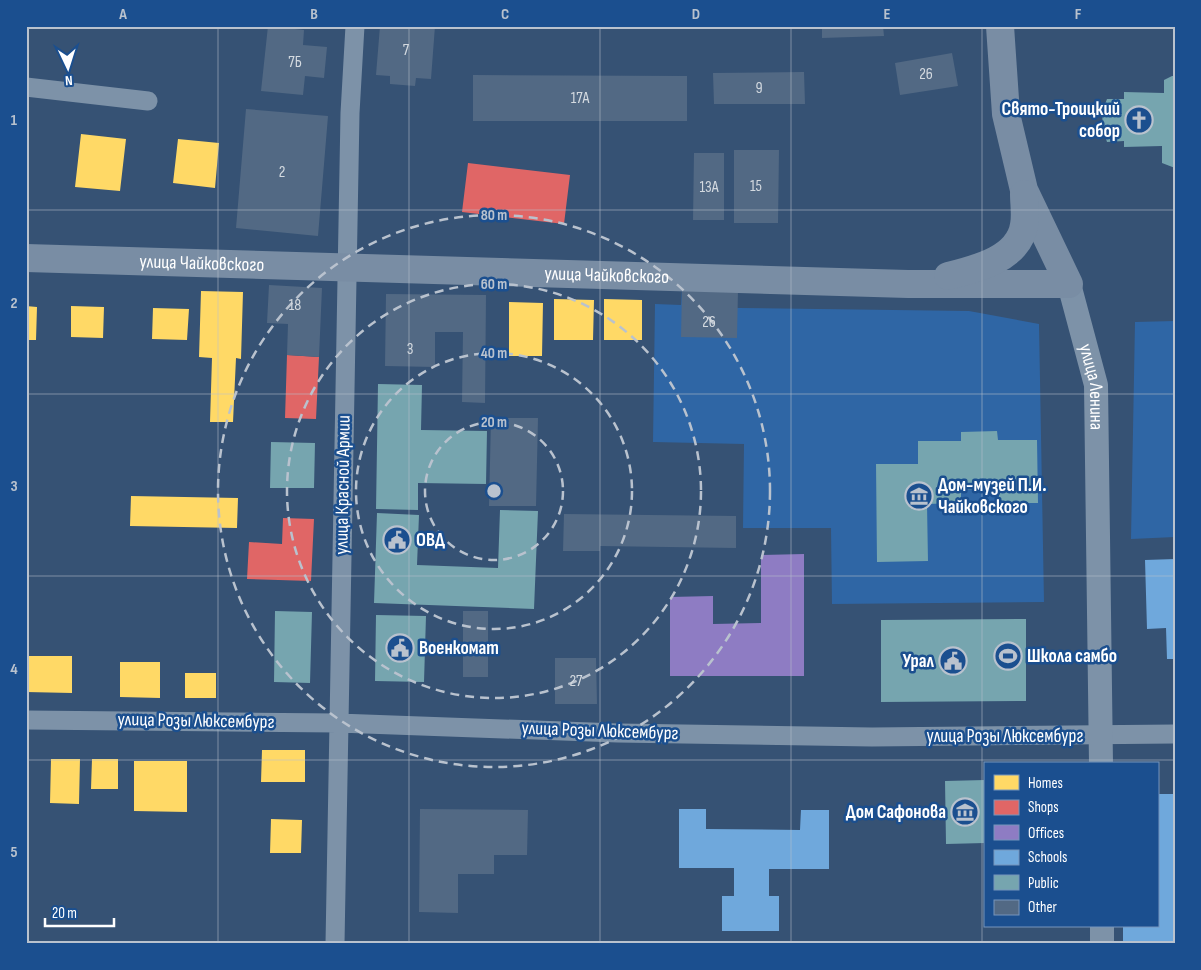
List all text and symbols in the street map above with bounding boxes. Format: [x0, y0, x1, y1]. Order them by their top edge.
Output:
text: A [118, 5, 127, 24]
text: B [310, 5, 318, 24]
text: C [501, 5, 509, 24]
text: D [692, 5, 700, 24]
text: E [884, 5, 891, 24]
text: F [1075, 5, 1082, 24]
house number: 7 [403, 41, 410, 60]
north arrow [42, 42, 92, 92]
house number: 7Б [288, 53, 302, 72]
house number: 26 [919, 65, 933, 84]
text: N [65, 72, 73, 89]
house number: 9 [755, 79, 763, 98]
house number: 17А [571, 89, 589, 108]
place label: Свято-Троицкий собор [1002, 98, 1120, 143]
church icon: Свято-Троицкий собор [1124, 105, 1154, 135]
text: 1 [11, 111, 18, 130]
house number: 2 [279, 163, 285, 182]
house number: 15 [750, 177, 762, 196]
house number: 13А [699, 178, 719, 197]
text: 80 m [481, 206, 507, 225]
street label: улица Чайковского [139, 250, 265, 277]
street label: улица Чайковского [544, 262, 669, 288]
text: 60 m [481, 275, 507, 294]
text: 2 [10, 294, 18, 313]
house number: 18 [289, 296, 301, 315]
house number: 26 [702, 313, 716, 332]
house number: 3 [407, 340, 413, 359]
street label: улица Ленина [1074, 341, 1108, 430]
text: 40 m [481, 344, 507, 363]
text: 20 m [481, 413, 507, 432]
street label: улица Красной Армии [330, 415, 356, 555]
place label: Дом-музей П.И. Чайковского [938, 474, 1047, 519]
text: 3 [10, 477, 18, 496]
museum icon: Дом-музей П.И. Чайковского [904, 481, 934, 511]
centre of rings [485, 482, 503, 500]
public building icon: ОВД [382, 525, 412, 555]
place label: ОВД [416, 529, 445, 552]
public building icon: Военкомат [385, 633, 415, 663]
place label: Военкомат [419, 637, 499, 660]
sports icon: Школа самбо [993, 641, 1023, 671]
place label: Школа самбо [1027, 645, 1117, 668]
public building icon: Урал [938, 646, 968, 676]
place label: Урал [902, 650, 935, 673]
text: 4 [10, 660, 18, 679]
house number: 27 [569, 672, 583, 691]
street label: улица Розы Люксембург [117, 708, 275, 734]
street label: улица Розы Люксембург [521, 717, 679, 745]
street label: улица Розы Люксембург [927, 725, 1084, 748]
legend [984, 762, 1158, 928]
text: Homes [1028, 774, 1063, 793]
museum icon: Дом Сафонова [950, 797, 980, 827]
text: Shops [1028, 798, 1059, 817]
place label: Дом Сафонова [846, 801, 946, 824]
text: Offices [1028, 824, 1064, 843]
text: 5 [10, 843, 18, 862]
text: Schools [1028, 848, 1067, 867]
text: Public [1028, 874, 1059, 893]
scale bar [45, 895, 114, 927]
text: Other [1028, 898, 1057, 917]
text: 20 m [52, 904, 77, 923]

